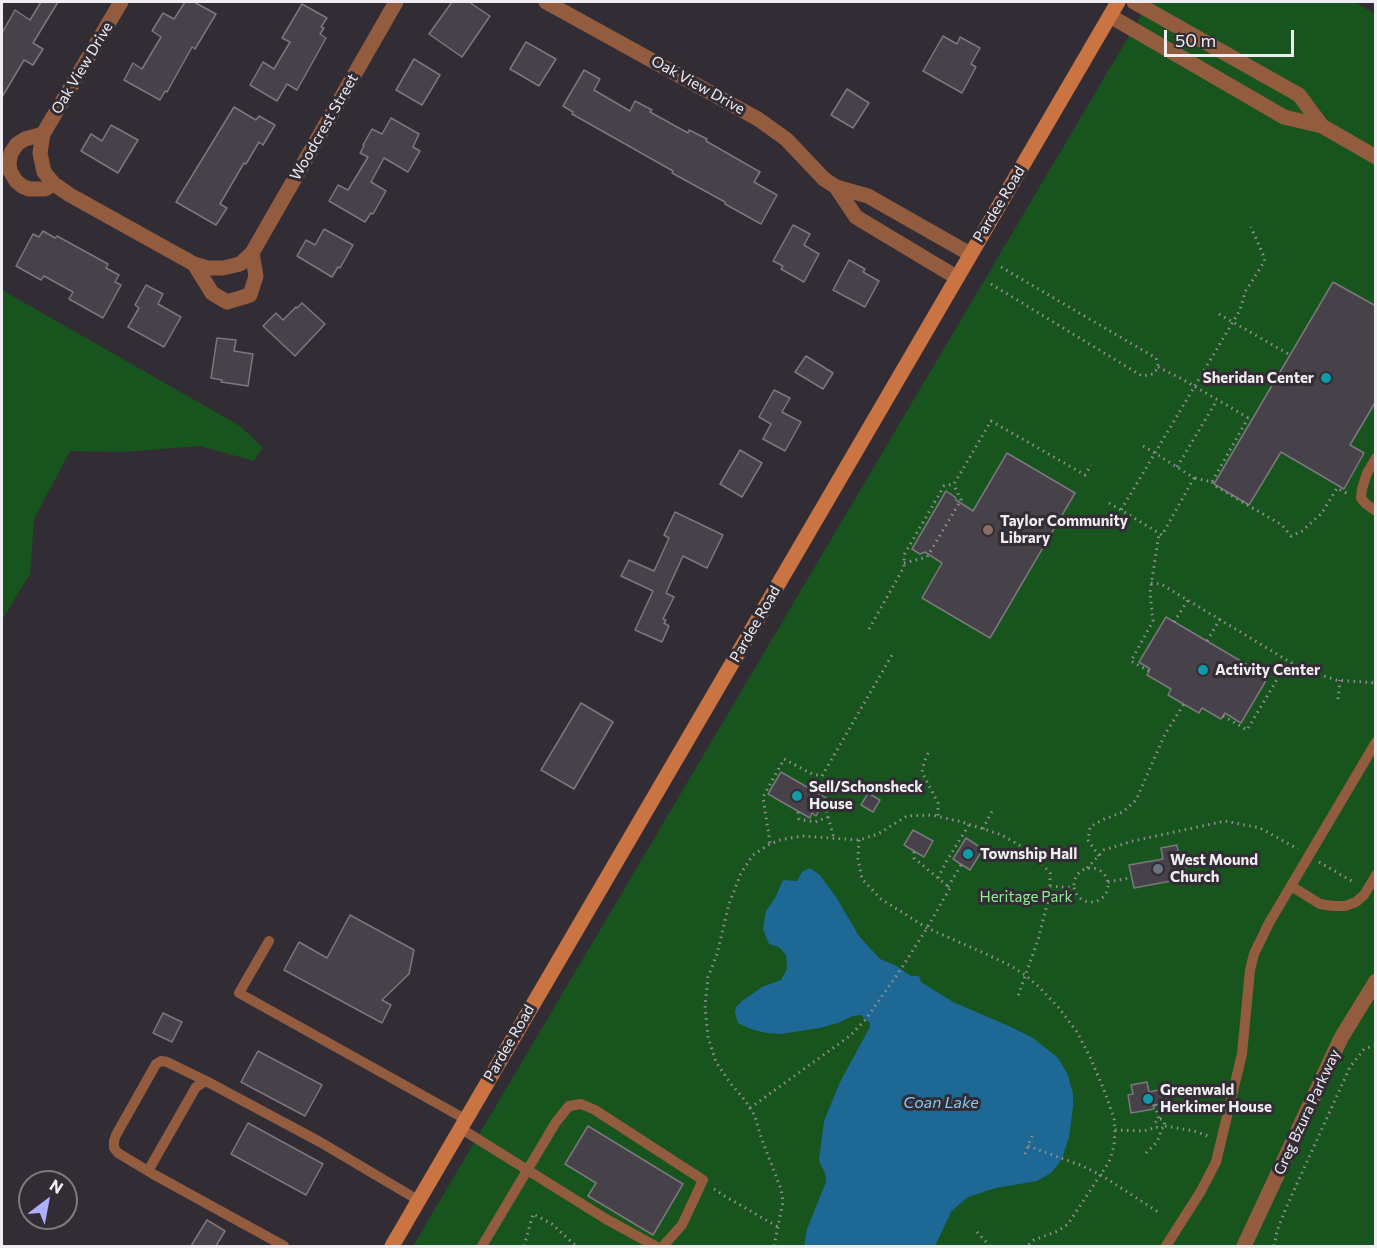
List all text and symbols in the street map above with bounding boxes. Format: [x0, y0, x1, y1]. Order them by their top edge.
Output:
scale bar [1167, 18, 1298, 56]
street label: Oak View Drive [47, 19, 117, 117]
text: 50 m [1175, 29, 1216, 51]
street label: Oak View Drive [648, 52, 748, 118]
street label: Woodcrest Street [286, 70, 362, 184]
street label: Pardee Road [969, 163, 1029, 245]
place label: Sheridan Center [1203, 369, 1314, 387]
marker: Sheridan Center [1319, 371, 1333, 385]
place label: Taylor Community Library [1000, 512, 1128, 547]
marker: Taylor Community Library [981, 523, 995, 537]
street label: Pardee Road [726, 583, 784, 665]
place label: Activity Center [1215, 661, 1320, 679]
marker: Activity Center [1196, 663, 1210, 677]
place label: Sell/Schonsheck House [809, 778, 923, 813]
marker: Sell/Schonsheck House [790, 789, 804, 803]
place label: Township Hall [980, 845, 1077, 863]
marker: Township Hall [961, 847, 975, 861]
place label: West Mound Church [1170, 851, 1258, 886]
marker: West Mound Church [1151, 862, 1165, 876]
park label: Heritage Park [979, 888, 1073, 906]
street label: Pardee Road [480, 1002, 538, 1084]
street label: Greg Bzura Parkway [1270, 1046, 1344, 1178]
place label: Greenwald Herkimer House [1160, 1081, 1272, 1116]
marker: Greenwald Herkimer House [1141, 1092, 1155, 1106]
water label: Coan Lake [903, 1093, 979, 1113]
north arrow [18, 1170, 78, 1230]
text: N [47, 1175, 67, 1197]

